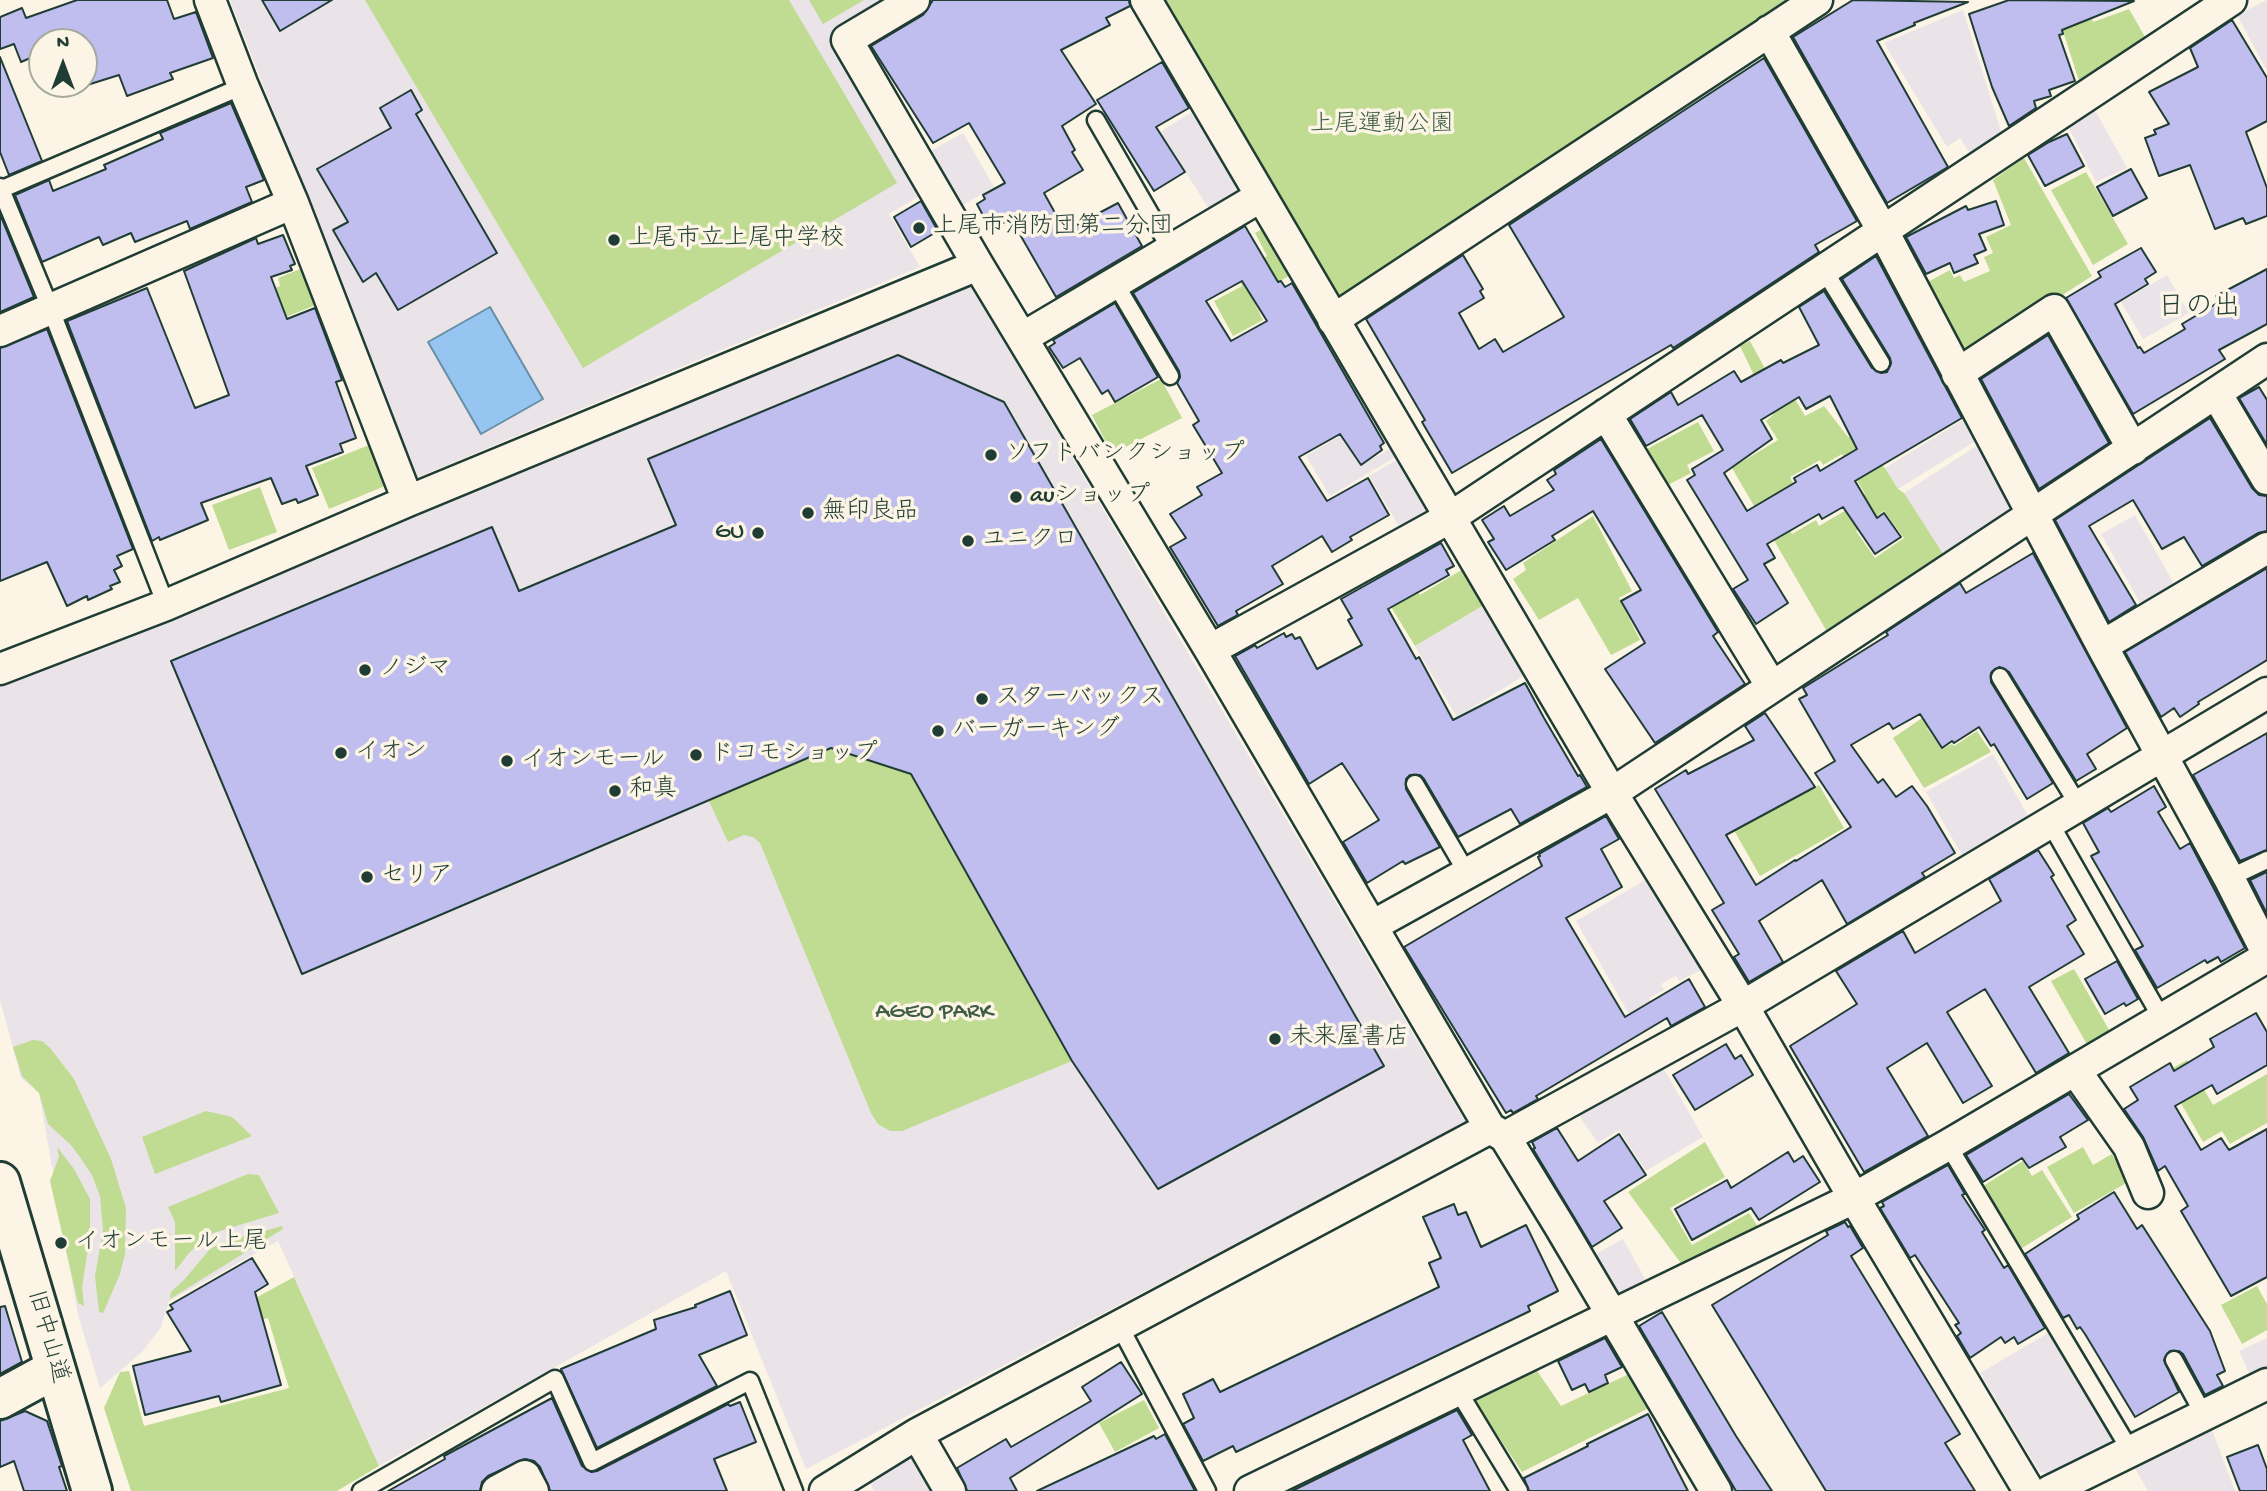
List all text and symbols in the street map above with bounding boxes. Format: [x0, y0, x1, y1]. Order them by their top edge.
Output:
north arrow [28, 28, 98, 98]
text: N [57, 32, 69, 55]
park label: 上尾運動公園 [1310, 112, 1454, 140]
place label: 上尾市消防団第二分団 [933, 214, 1173, 242]
marker: 上尾市消防団第二分団 [911, 220, 927, 236]
place label: 上尾市立上尾中学校 [628, 226, 844, 254]
marker: 上尾市立上尾中学校 [606, 232, 622, 248]
district label: 日の出 [2157, 293, 2241, 327]
place label: ソフトバンクショップ [1005, 441, 1245, 469]
marker: ソフトバンクショップ [983, 447, 999, 463]
place label: auショップ [1030, 483, 1151, 511]
marker: auショップ [1008, 489, 1024, 505]
place label: 無印良品 [822, 499, 918, 527]
marker: 無印良品 [800, 505, 816, 521]
place label: GU [715, 519, 744, 547]
marker: GU [750, 525, 766, 541]
place label: ユニクロ [982, 527, 1078, 555]
marker: ユニクロ [960, 533, 976, 549]
place label: ノジマ [379, 656, 451, 684]
marker: ノジマ [357, 662, 373, 678]
place label: スターバックス [996, 685, 1164, 713]
marker: スターバックス [974, 691, 990, 707]
place label: バーガーキング [952, 717, 1120, 745]
marker: バーガーキング [930, 723, 946, 739]
place label: イオン [355, 739, 427, 767]
place label: ドコモショップ [710, 741, 878, 769]
marker: イオン [333, 745, 349, 761]
place label: イオンモール [521, 747, 665, 775]
marker: ドコモショップ [688, 747, 704, 763]
marker: イオンモール [499, 753, 515, 769]
place label: 和真 [629, 777, 677, 805]
marker: 和真 [607, 783, 623, 799]
place label: セリア [381, 863, 453, 891]
marker: セリア [359, 869, 375, 885]
park label: AGEO PARK [875, 999, 993, 1027]
place label: 未来屋書店 [1289, 1025, 1409, 1053]
marker: 未来屋書店 [1267, 1031, 1283, 1047]
place label: イオンモール上尾 [75, 1229, 267, 1257]
marker: イオンモール上尾 [53, 1235, 69, 1251]
street label: 旧中山道 [19, 1287, 73, 1387]

